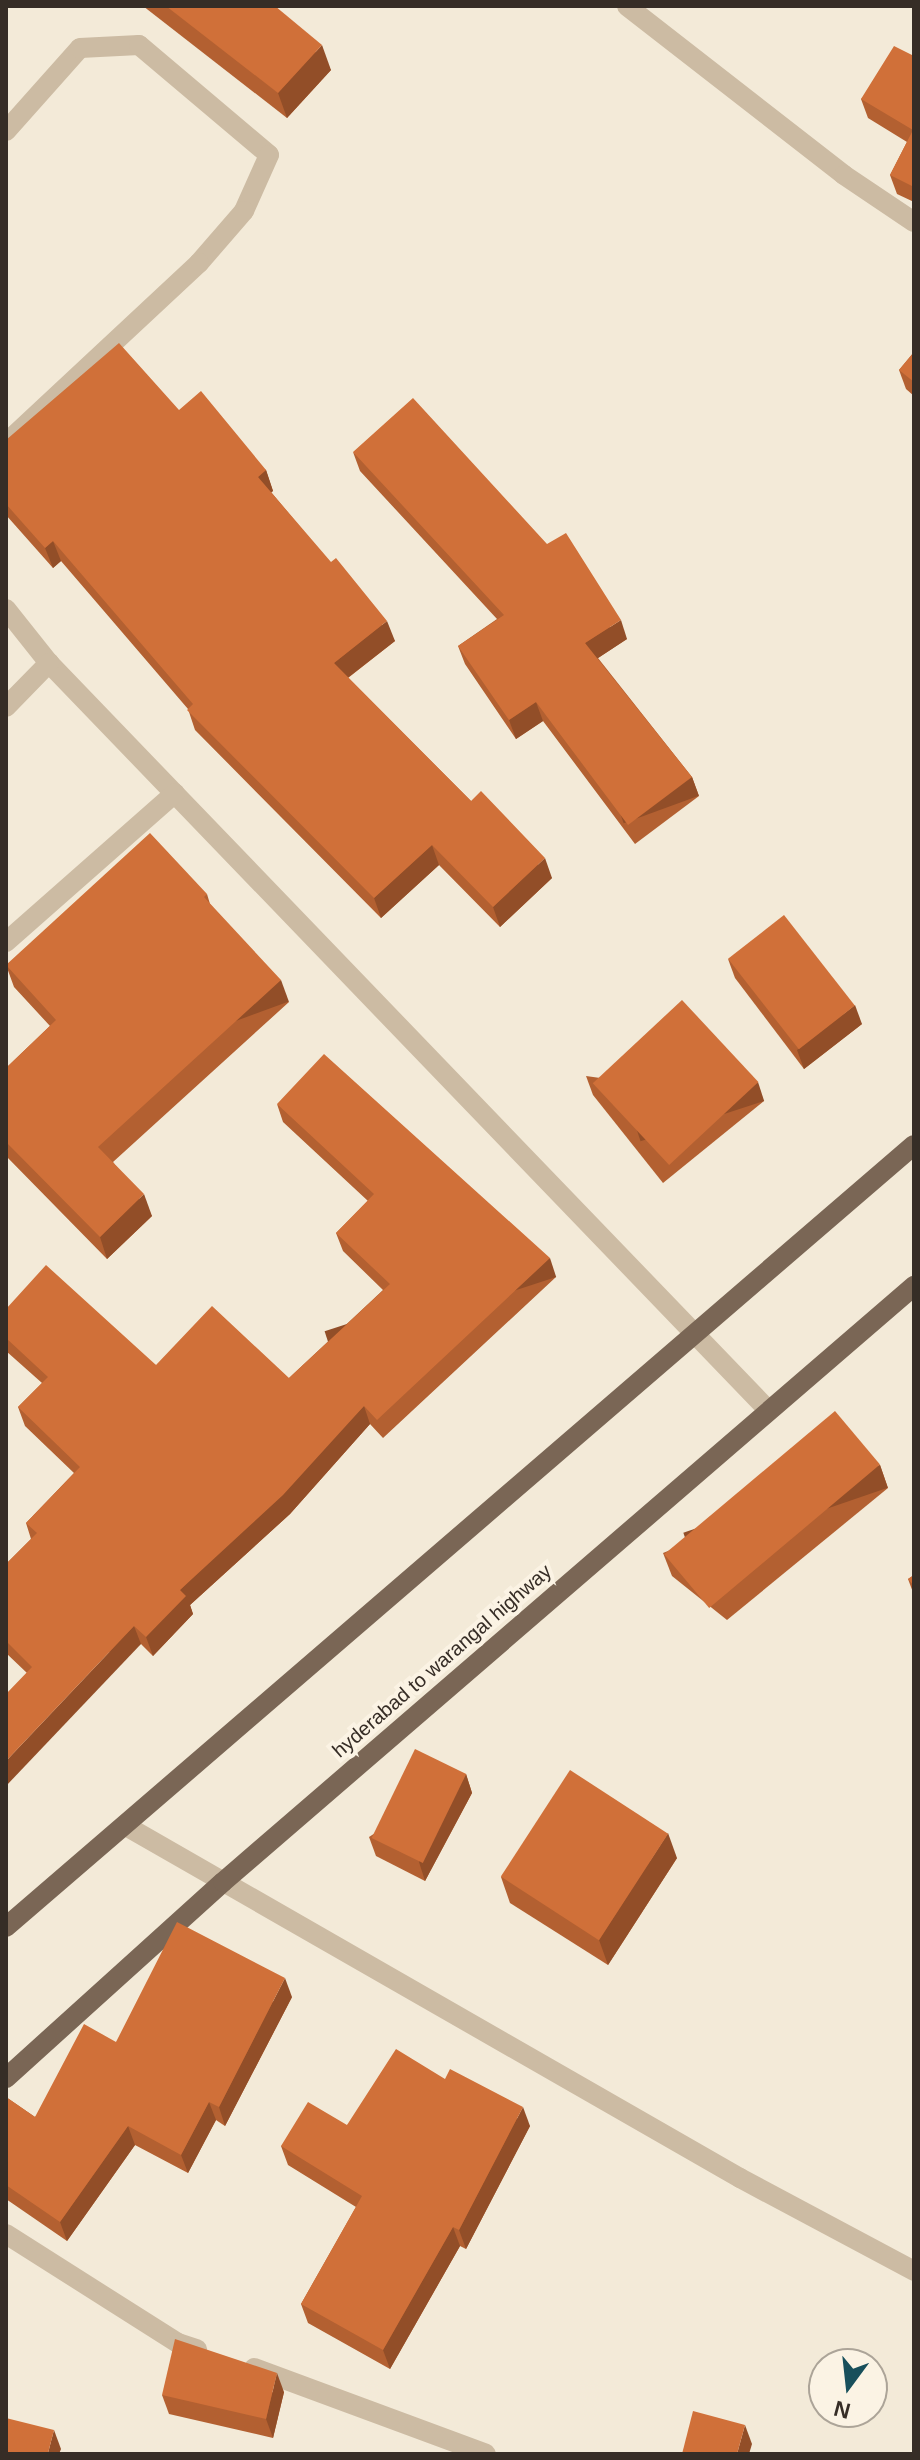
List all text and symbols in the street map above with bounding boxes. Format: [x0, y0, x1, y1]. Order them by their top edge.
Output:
street label: hyderabad to warangal highway [328, 1559, 556, 1763]
north arrow [808, 2348, 888, 2428]
text: N [831, 2396, 853, 2424]

